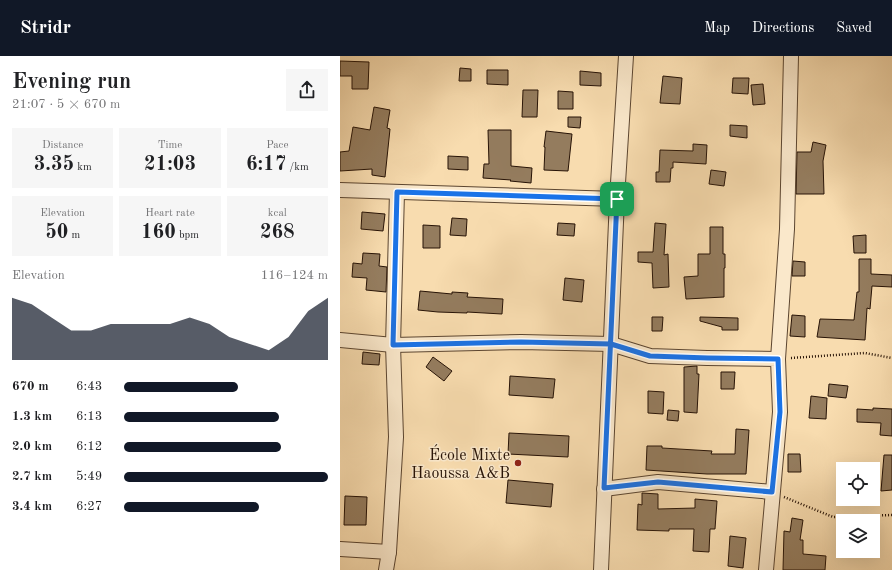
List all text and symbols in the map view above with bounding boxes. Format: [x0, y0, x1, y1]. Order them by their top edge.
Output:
text: Stridr [20, 19, 71, 38]
text: Map [704, 21, 730, 35]
text: Directions [752, 21, 814, 35]
text: Saved [836, 21, 872, 35]
button: share [286, 69, 328, 111]
text: Evening run [12, 71, 131, 93]
text: 21:07 · 5 × 670 m [12, 98, 120, 111]
text: Distance [42, 140, 83, 151]
text: Time [158, 140, 182, 151]
text: Pace [266, 140, 288, 151]
text: 3.35 [34, 155, 74, 175]
text: 21:03 [144, 155, 196, 175]
text: 6:17 [246, 155, 286, 175]
text: km [74, 162, 92, 173]
text: /km [286, 162, 309, 173]
pin [600, 182, 634, 216]
icon: arrive [606, 188, 628, 210]
text: Elevation [40, 208, 85, 219]
text: Heart rate [145, 208, 195, 219]
text: kcal [268, 208, 287, 219]
text: 50 [45, 223, 68, 243]
text: 160 [141, 223, 176, 243]
text: 268 [260, 223, 295, 243]
text: m [68, 230, 80, 241]
text: bpm [176, 230, 199, 241]
text: Elevation [12, 269, 65, 282]
text: 116–124 m [261, 269, 328, 282]
text: 670 m [12, 380, 49, 393]
text: 6:43 [76, 380, 102, 393]
text: 1.3 km [12, 410, 52, 423]
text: 6:13 [76, 410, 102, 423]
text: 2.0 km [12, 440, 52, 453]
text: 6:12 [76, 440, 102, 453]
place label: École Mixte Haoussa A&B [411, 444, 510, 482]
marker: École Mixte Haoussa A&B [513, 458, 523, 468]
map controls [836, 462, 880, 558]
button: locate [836, 462, 880, 506]
text: 2.7 km [12, 470, 52, 483]
text: 5:49 [76, 470, 102, 483]
text: 3.4 km [12, 500, 52, 513]
text: 6:27 [76, 500, 102, 513]
button: layers [836, 514, 880, 558]

